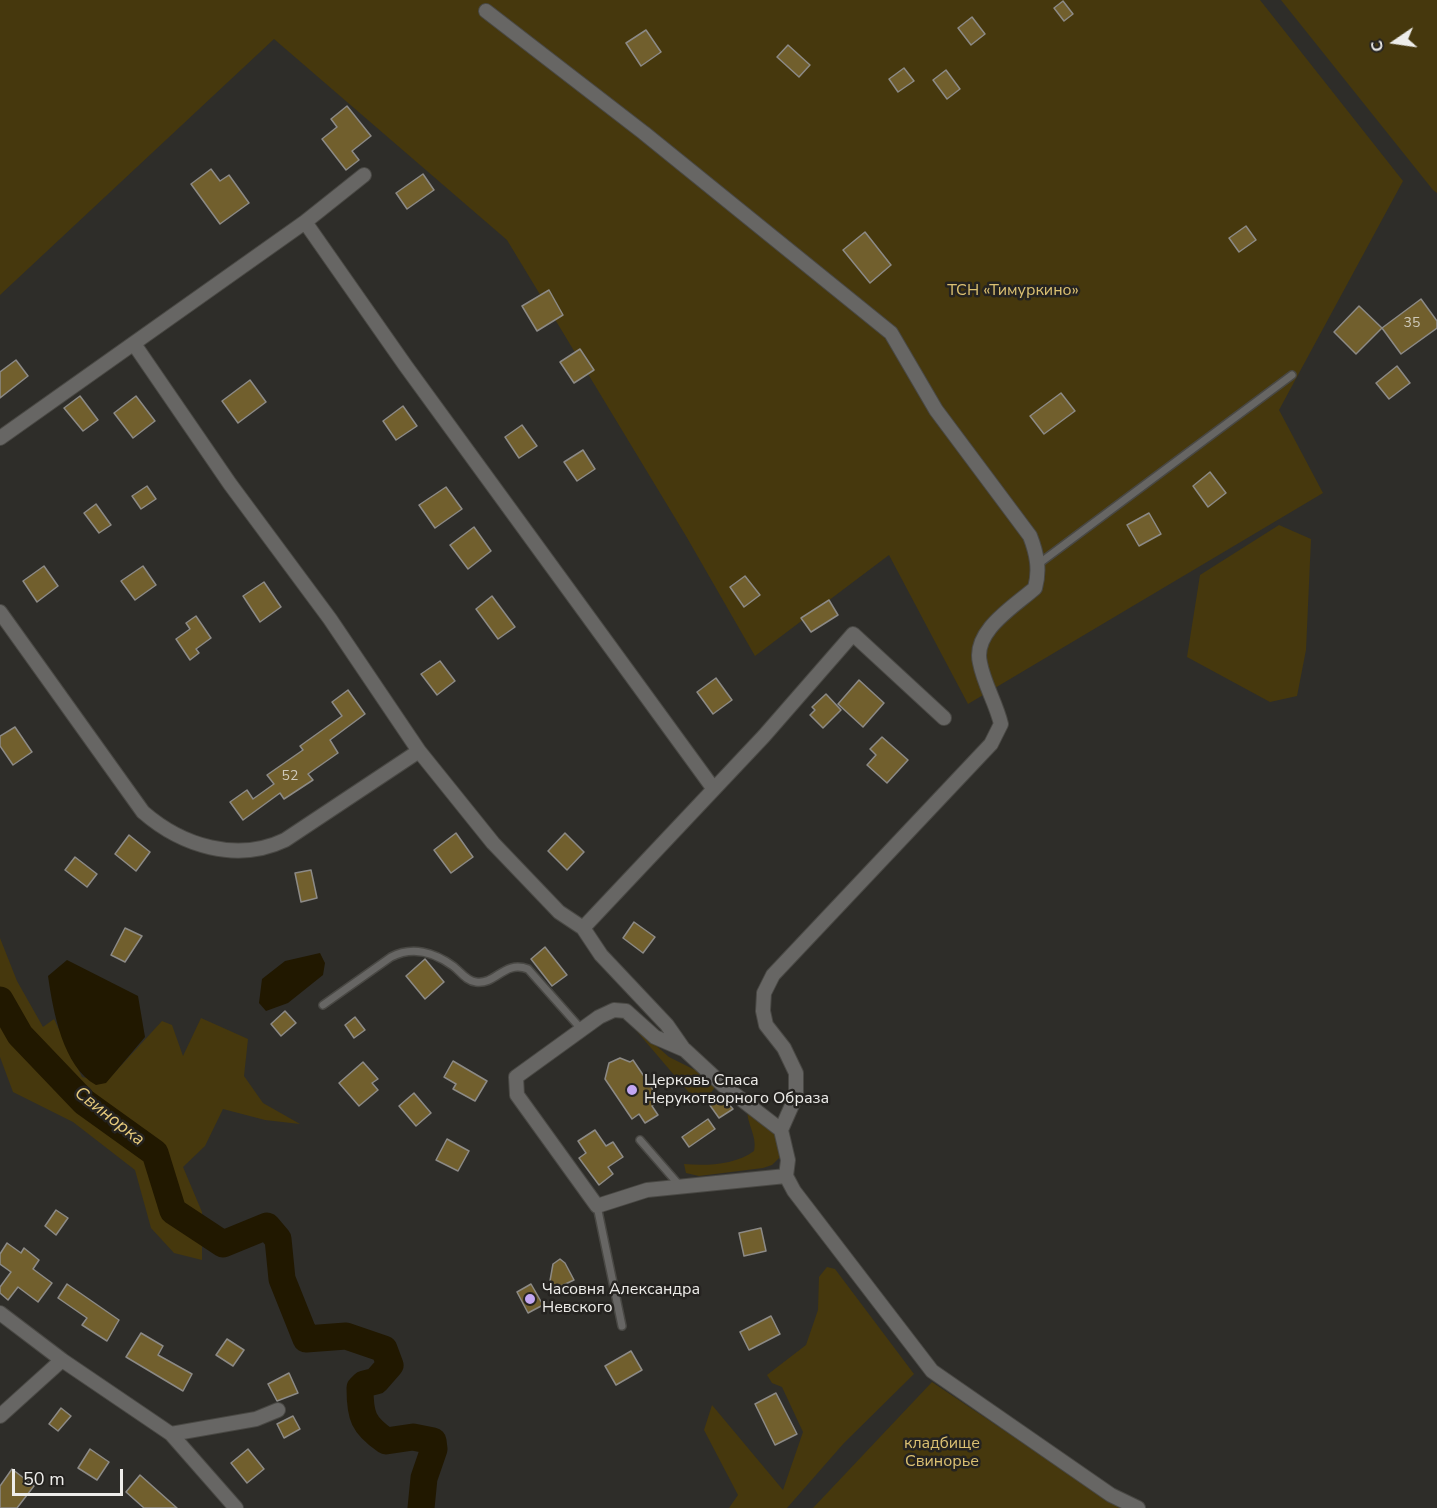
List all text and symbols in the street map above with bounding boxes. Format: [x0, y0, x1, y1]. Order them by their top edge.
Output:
north arrow [1365, 12, 1425, 72]
text: С [1366, 38, 1389, 54]
park label: ТСН «Тимуркино» [947, 281, 1079, 301]
house number: 35 [1404, 316, 1420, 332]
house number: 52 [282, 769, 298, 785]
place label: Церковь Спаса Нерукотворного Образа [644, 1071, 829, 1109]
water label: Свинорка [70, 1083, 148, 1151]
marker: Церковь Спаса Нерукотворного Образа [625, 1083, 639, 1097]
place label: Часовня Александра Невского [542, 1280, 700, 1318]
marker: Часовня Александра Невского [523, 1292, 537, 1306]
park label: кладбище Свинорье [904, 1434, 980, 1472]
scale bar [15, 1457, 126, 1495]
text: 50 m [23, 1467, 65, 1491]

